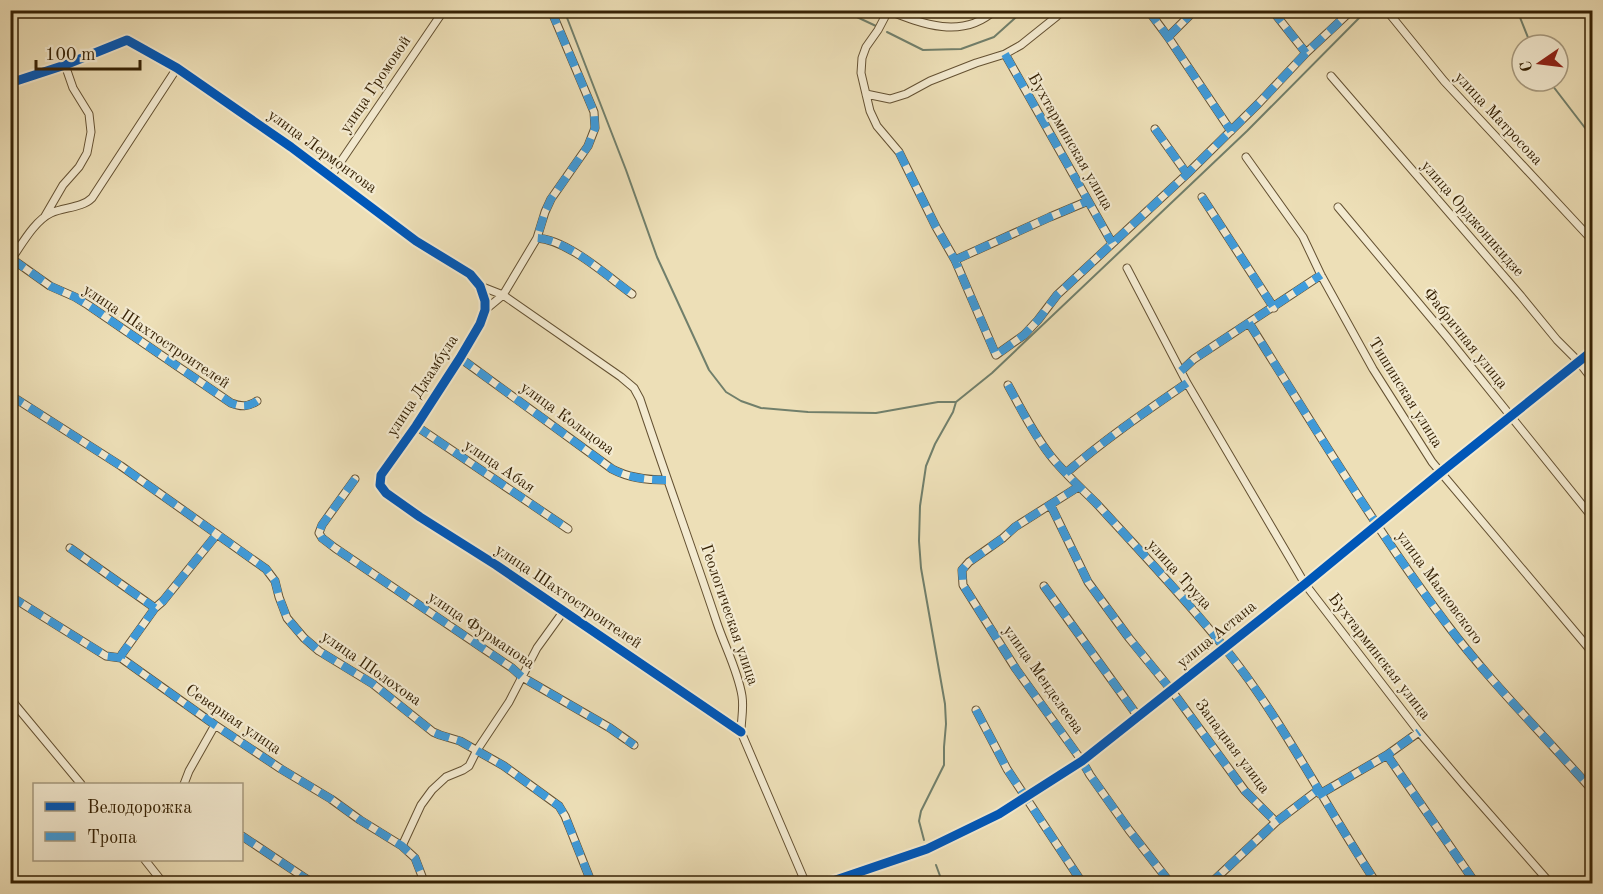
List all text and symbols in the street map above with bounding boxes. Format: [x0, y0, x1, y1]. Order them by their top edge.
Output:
scale bar [36, 33, 140, 71]
north arrow [1510, 33, 1570, 93]
street label: улица Громовой [338, 34, 414, 136]
text: 100 m [45, 46, 96, 64]
text: С [1518, 59, 1536, 73]
street label: улица Матросова [1451, 69, 1545, 169]
street label: Бухтарминская улица [1024, 71, 1116, 213]
street label: улица Лермонтова [265, 107, 380, 197]
street label: улица Орджоникидзе [1417, 158, 1527, 280]
street label: улица Шахтостроителей [80, 282, 232, 392]
street label: Фабричная улица [1420, 286, 1510, 393]
street label: улица Джамбула [384, 332, 462, 440]
street label: Тишинская улица [1365, 335, 1445, 451]
street label: улица Кольцова [517, 380, 617, 458]
street label: улица Абая [461, 437, 537, 497]
street label: улица Маяковского [1393, 528, 1485, 648]
street label: улица Труда [1144, 537, 1215, 613]
street label: улица Шахтостроителей [492, 542, 644, 652]
street label: Геологическая улица [697, 542, 761, 688]
street label: улица Фурманова [425, 589, 537, 673]
street label: Бухтарминская улица [1325, 591, 1433, 723]
street label: улица Астана [1174, 598, 1260, 672]
street label: улица Менделеева [1000, 623, 1086, 737]
street label: улица Шолохова [318, 629, 424, 709]
street label: Северная улица [182, 682, 284, 758]
street label: Западная улица [1192, 697, 1272, 797]
legend [33, 783, 243, 861]
text: Велодорожка [87, 799, 192, 817]
text: Тропа [87, 829, 137, 847]

